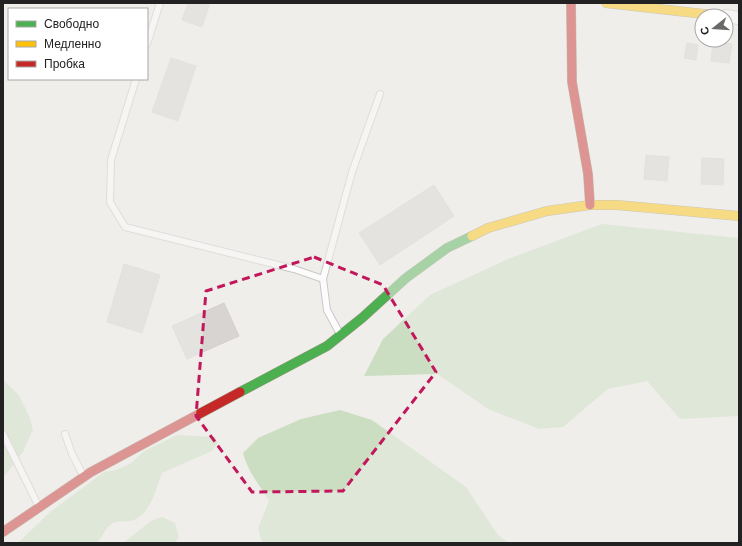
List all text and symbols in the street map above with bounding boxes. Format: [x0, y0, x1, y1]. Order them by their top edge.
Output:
legend [8, 8, 148, 80]
north arrow [694, 8, 734, 48]
text: Свободно [44, 17, 99, 31]
text: С [698, 25, 712, 36]
text: Медленно [44, 37, 101, 51]
text: Пробка [44, 57, 85, 71]

